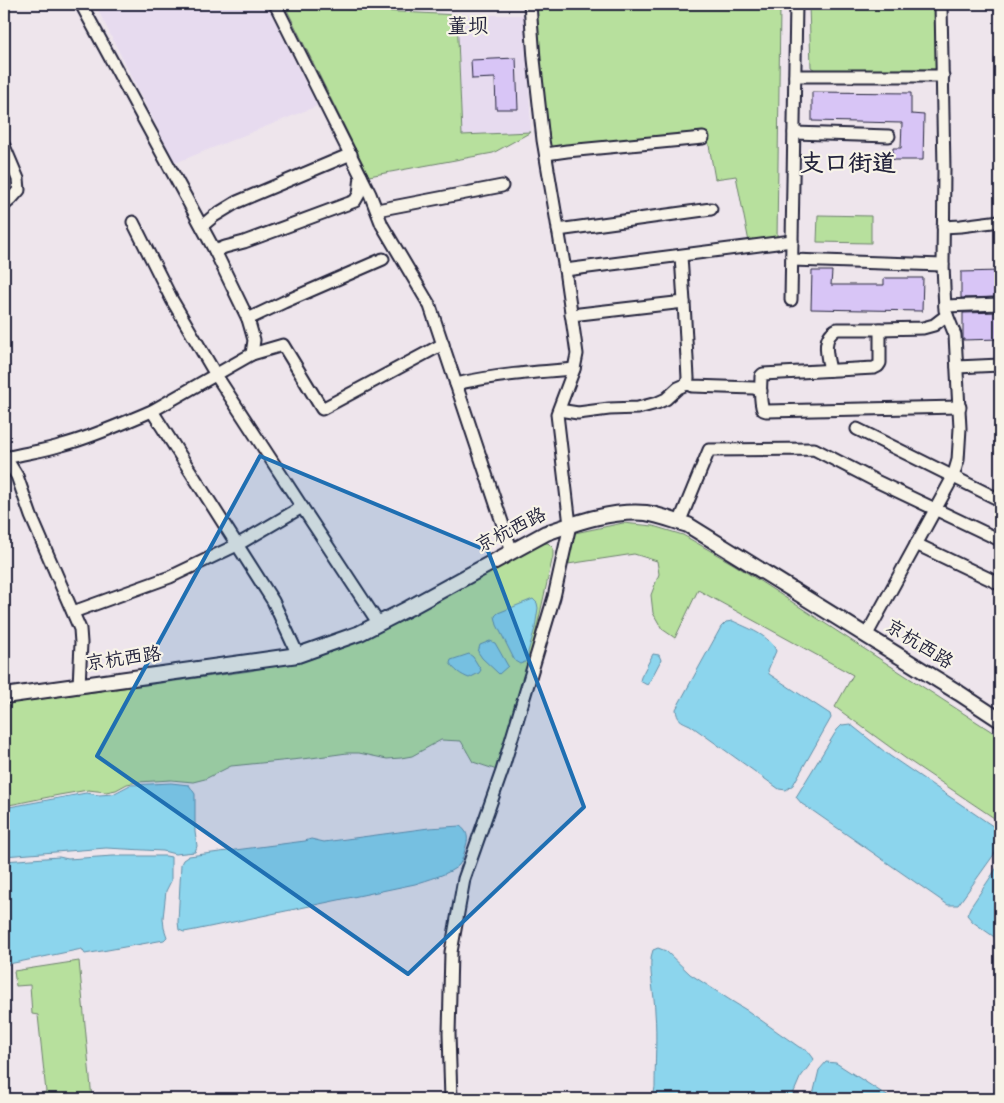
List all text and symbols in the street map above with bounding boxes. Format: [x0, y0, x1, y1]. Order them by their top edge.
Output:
district label: 董坝 [447, 16, 489, 42]
district label: 支口街道 [800, 151, 896, 181]
street label: 京杭西路 [472, 504, 551, 560]
street label: 京杭西路 [880, 615, 957, 676]
street label: 京杭西路 [85, 643, 163, 678]

